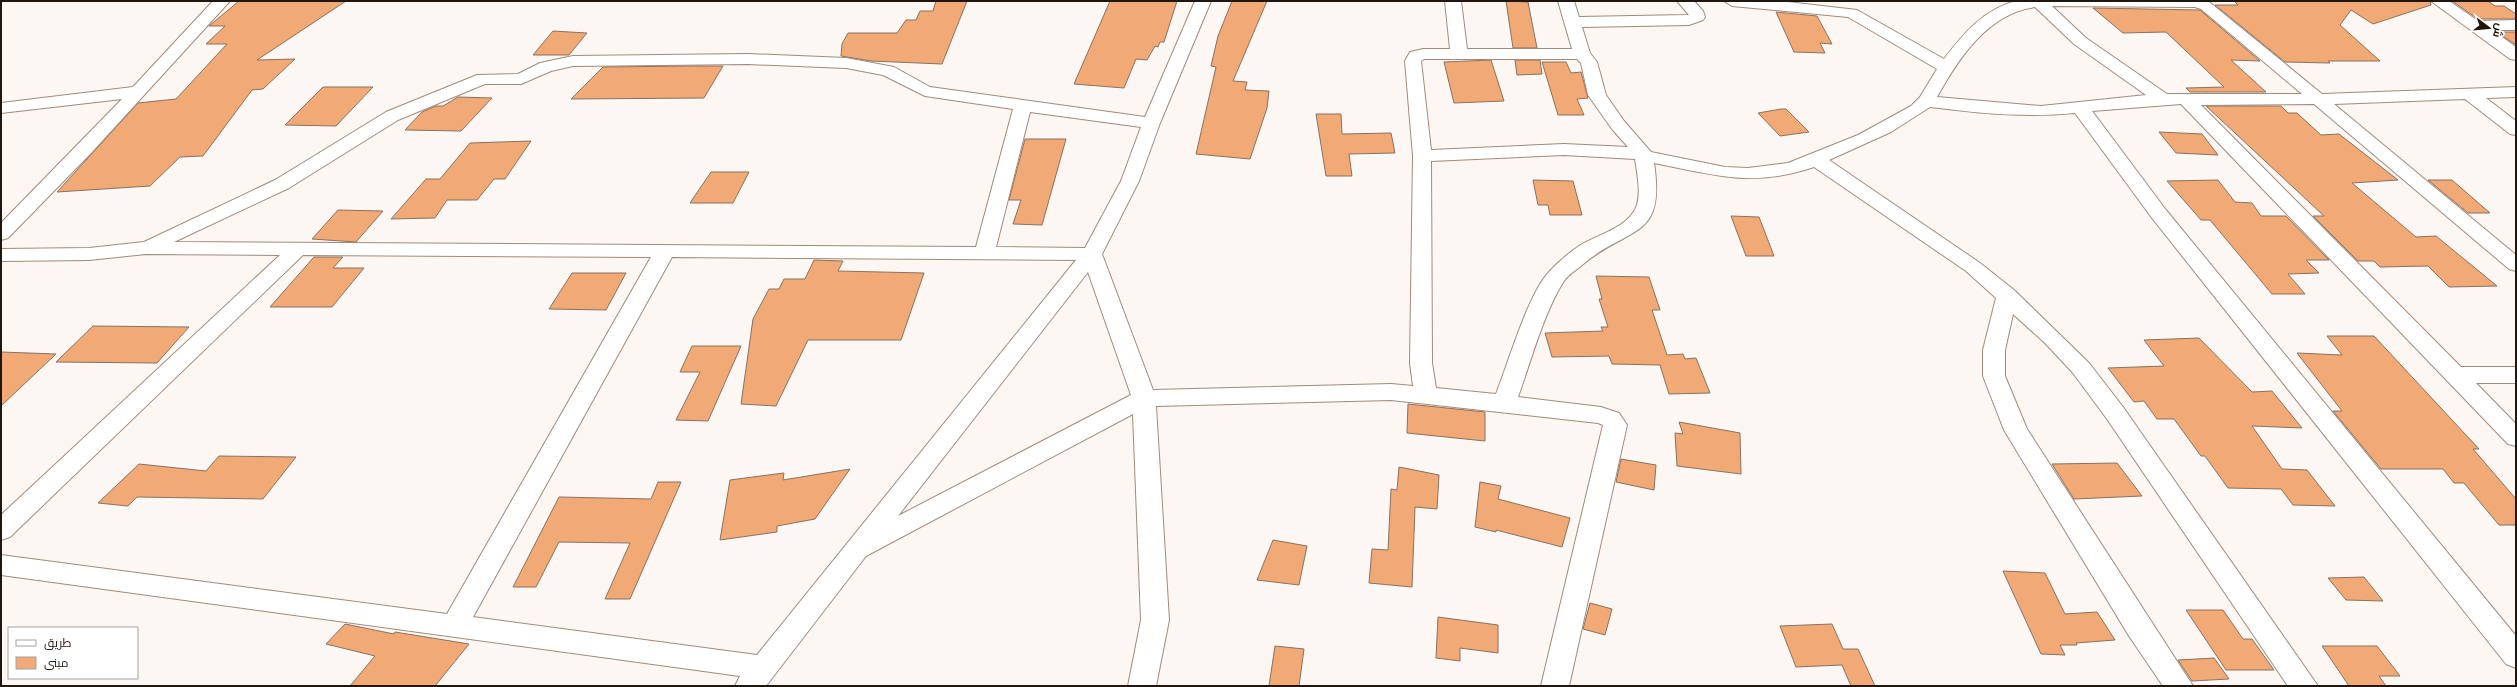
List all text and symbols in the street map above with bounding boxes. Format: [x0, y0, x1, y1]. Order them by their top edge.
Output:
north arrow [2469, 8, 2509, 48]
text: ش [2490, 22, 2507, 39]
legend [8, 627, 138, 679]
text: طريق [44, 635, 72, 650]
text: مبنى [44, 655, 69, 670]

